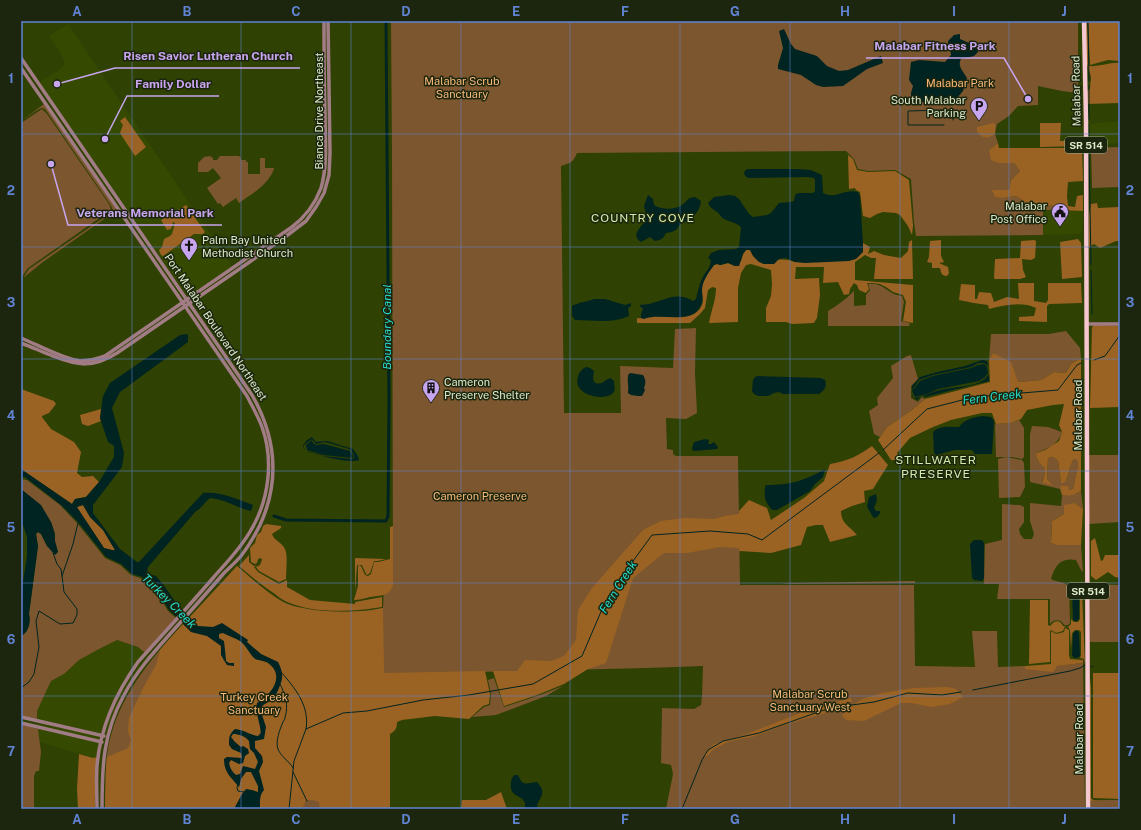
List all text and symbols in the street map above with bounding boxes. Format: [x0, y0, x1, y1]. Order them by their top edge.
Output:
text: A [72, 4, 82, 19]
text: B [183, 4, 192, 19]
text: C [291, 4, 301, 19]
text: D [401, 4, 411, 19]
text: E [512, 4, 520, 19]
text: F [621, 4, 629, 19]
text: G [730, 4, 740, 19]
text: H [840, 4, 850, 19]
text: I [952, 4, 956, 19]
text: J [1061, 4, 1067, 19]
callout: Malabar Fitness Park [866, 34, 1004, 58]
text: Malabar Fitness Park [874, 39, 996, 53]
callout: Risen Savior Lutheran Church [115, 44, 300, 68]
text: Risen Savior Lutheran Church [123, 49, 293, 63]
street label: Bianca Drive Northeast [313, 52, 325, 170]
street label: Malabar Road [1069, 56, 1083, 126]
text: 1 [8, 71, 14, 86]
text: 1 [1127, 71, 1133, 86]
callout: Family Dollar [127, 72, 219, 96]
park label: Malabar Scrub Sanctuary [424, 75, 500, 100]
text: Family Dollar [135, 77, 211, 91]
park label: Malabar Park [926, 77, 994, 89]
place label: South Malabar Parking [891, 94, 966, 119]
parking icon: South Malabar Parking [969, 96, 989, 121]
road number: SR 514 [1065, 137, 1107, 153]
text: 2 [7, 183, 15, 198]
text: 2 [1126, 183, 1134, 198]
place label: Malabar Post Office [990, 200, 1047, 225]
callout: Veterans Memorial Park [68, 201, 222, 225]
public building icon: Malabar Post Office [1050, 202, 1070, 227]
text: Veterans Memorial Park [76, 206, 214, 220]
district label: COUNTRY COVE [591, 211, 695, 225]
place label: Palm Bay United Methodist Church [202, 234, 293, 259]
church icon: Palm Bay United Methodist Church [179, 236, 199, 261]
street label: Port Malabar Boulevard Northeast [162, 251, 270, 403]
water label: Boundary Canal [380, 284, 394, 370]
text: 3 [7, 295, 16, 310]
text: 3 [1126, 295, 1135, 310]
place label: Cameron Preserve Shelter [444, 376, 529, 401]
building icon: Cameron Preserve Shelter [421, 378, 441, 403]
street label: Malabar Road [1072, 380, 1084, 450]
water label: Fern Creek [962, 386, 1023, 408]
text: 4 [7, 408, 16, 423]
text: 4 [1126, 408, 1135, 423]
district label: STILLWATER PRESERVE [895, 453, 977, 481]
park label: Cameron Preserve [433, 490, 527, 502]
text: 5 [7, 520, 16, 535]
text: 5 [1126, 520, 1135, 535]
water label: Fern Creek [596, 558, 640, 616]
water label: Turkey Creek [139, 571, 199, 631]
road number: SR 514 [1067, 583, 1109, 599]
text: 6 [7, 632, 16, 647]
text: 6 [1126, 632, 1135, 647]
park label: Malabar Scrub Sanctuary West [770, 688, 850, 713]
park label: Turkey Creek Sanctuary [220, 691, 288, 716]
street label: Malabar Road [1073, 704, 1085, 774]
text: 7 [7, 744, 15, 759]
text: 7 [1126, 744, 1134, 759]
text: A [72, 812, 82, 827]
text: B [183, 812, 192, 827]
text: C [291, 812, 301, 827]
text: D [401, 812, 411, 827]
text: E [512, 812, 520, 827]
text: F [621, 812, 629, 827]
text: G [730, 812, 740, 827]
text: H [840, 812, 850, 827]
text: I [952, 812, 956, 827]
text: J [1061, 812, 1067, 827]

